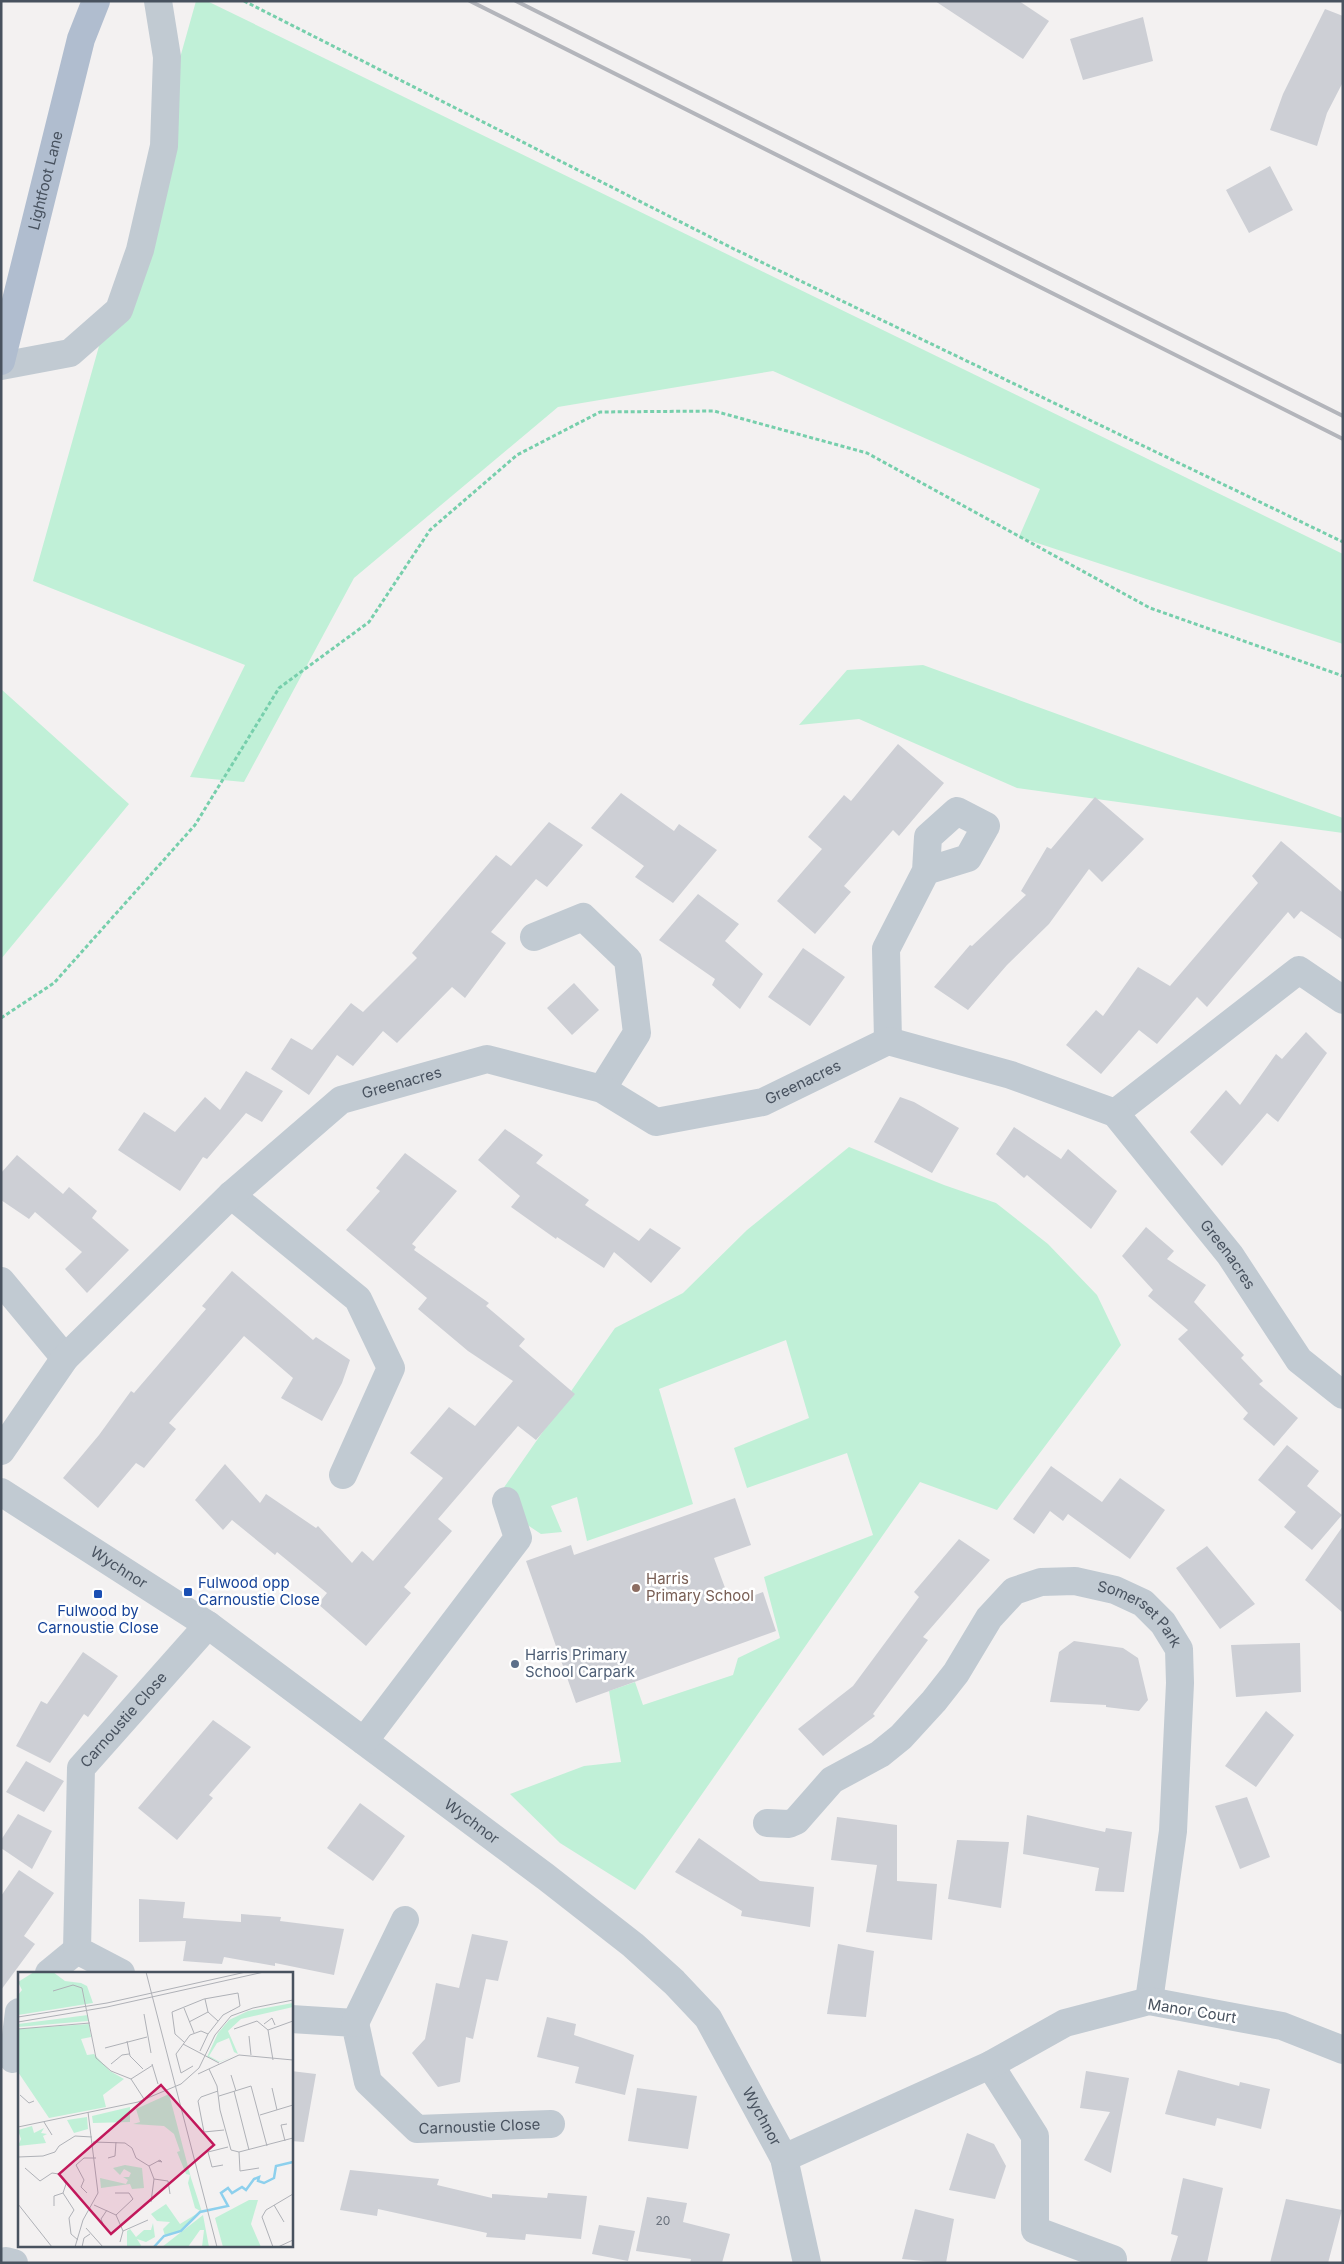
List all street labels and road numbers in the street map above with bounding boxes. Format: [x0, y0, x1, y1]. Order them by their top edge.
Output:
street label: Lightfoot Lane [24, 129, 67, 232]
street label: Greenacres [762, 1055, 844, 1109]
street label: Greenacres [360, 1062, 444, 1103]
street label: Greenacres [1196, 1216, 1260, 1293]
street label: Wychnor [87, 1542, 151, 1593]
street label: Somerset Park [1096, 1576, 1186, 1652]
street label: Carnoustie Close [76, 1668, 171, 1771]
street label: Wychnor [441, 1795, 504, 1848]
street label: Manor Court [1146, 1994, 1238, 2027]
street label: Wychnor [738, 2084, 786, 2149]
street label: Carnoustie Close [418, 2114, 541, 2138]

